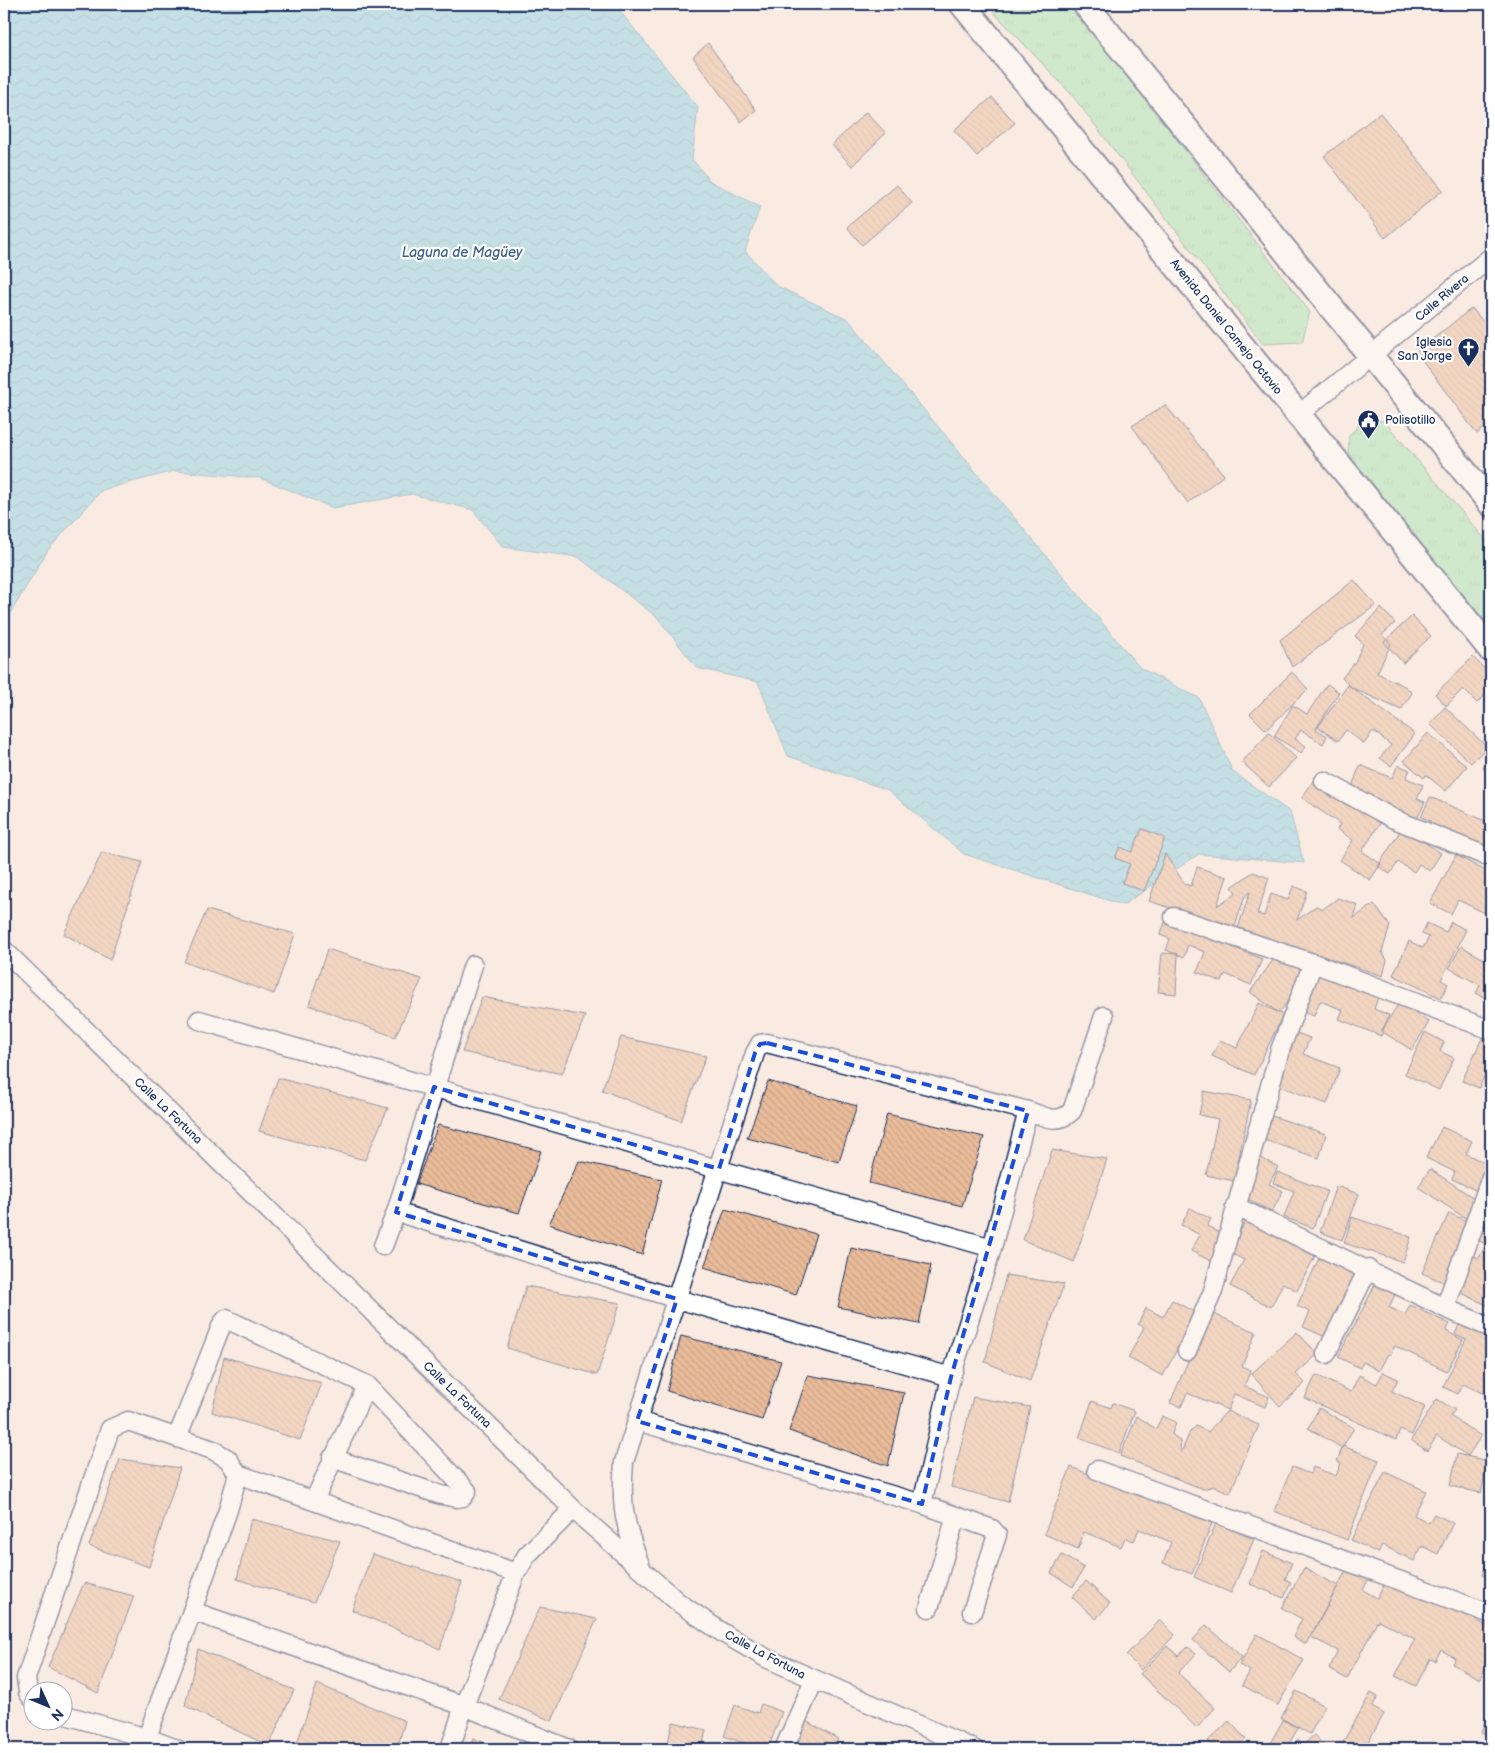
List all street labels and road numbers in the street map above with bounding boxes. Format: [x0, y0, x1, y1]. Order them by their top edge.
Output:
street label: Avenida Daniel Camejo Octavio [1167, 256, 1286, 398]
street label: Calle Rivera [1412, 271, 1472, 325]
street label: Calle La Fortuna [131, 1075, 206, 1148]
street label: Calle La Fortuna [420, 1359, 495, 1432]
street label: Calle La Fortuna [722, 1627, 808, 1683]

